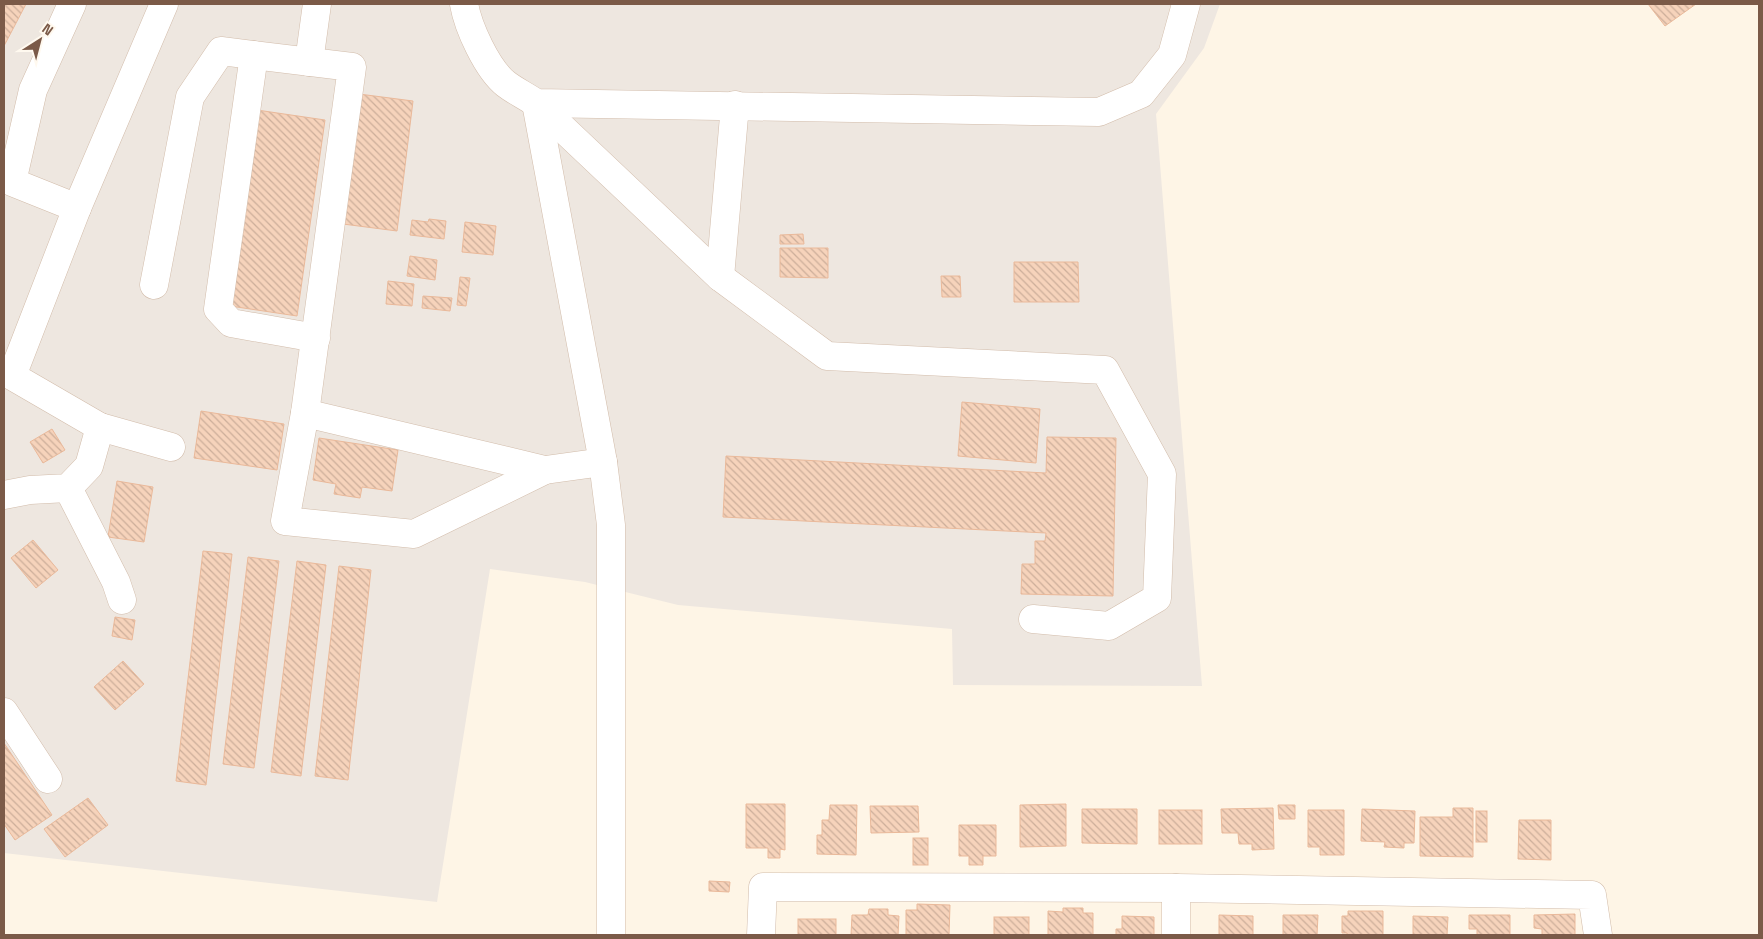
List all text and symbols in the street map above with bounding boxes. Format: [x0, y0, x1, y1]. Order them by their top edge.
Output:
north arrow [15, 15, 65, 65]
text: N [39, 19, 57, 40]

